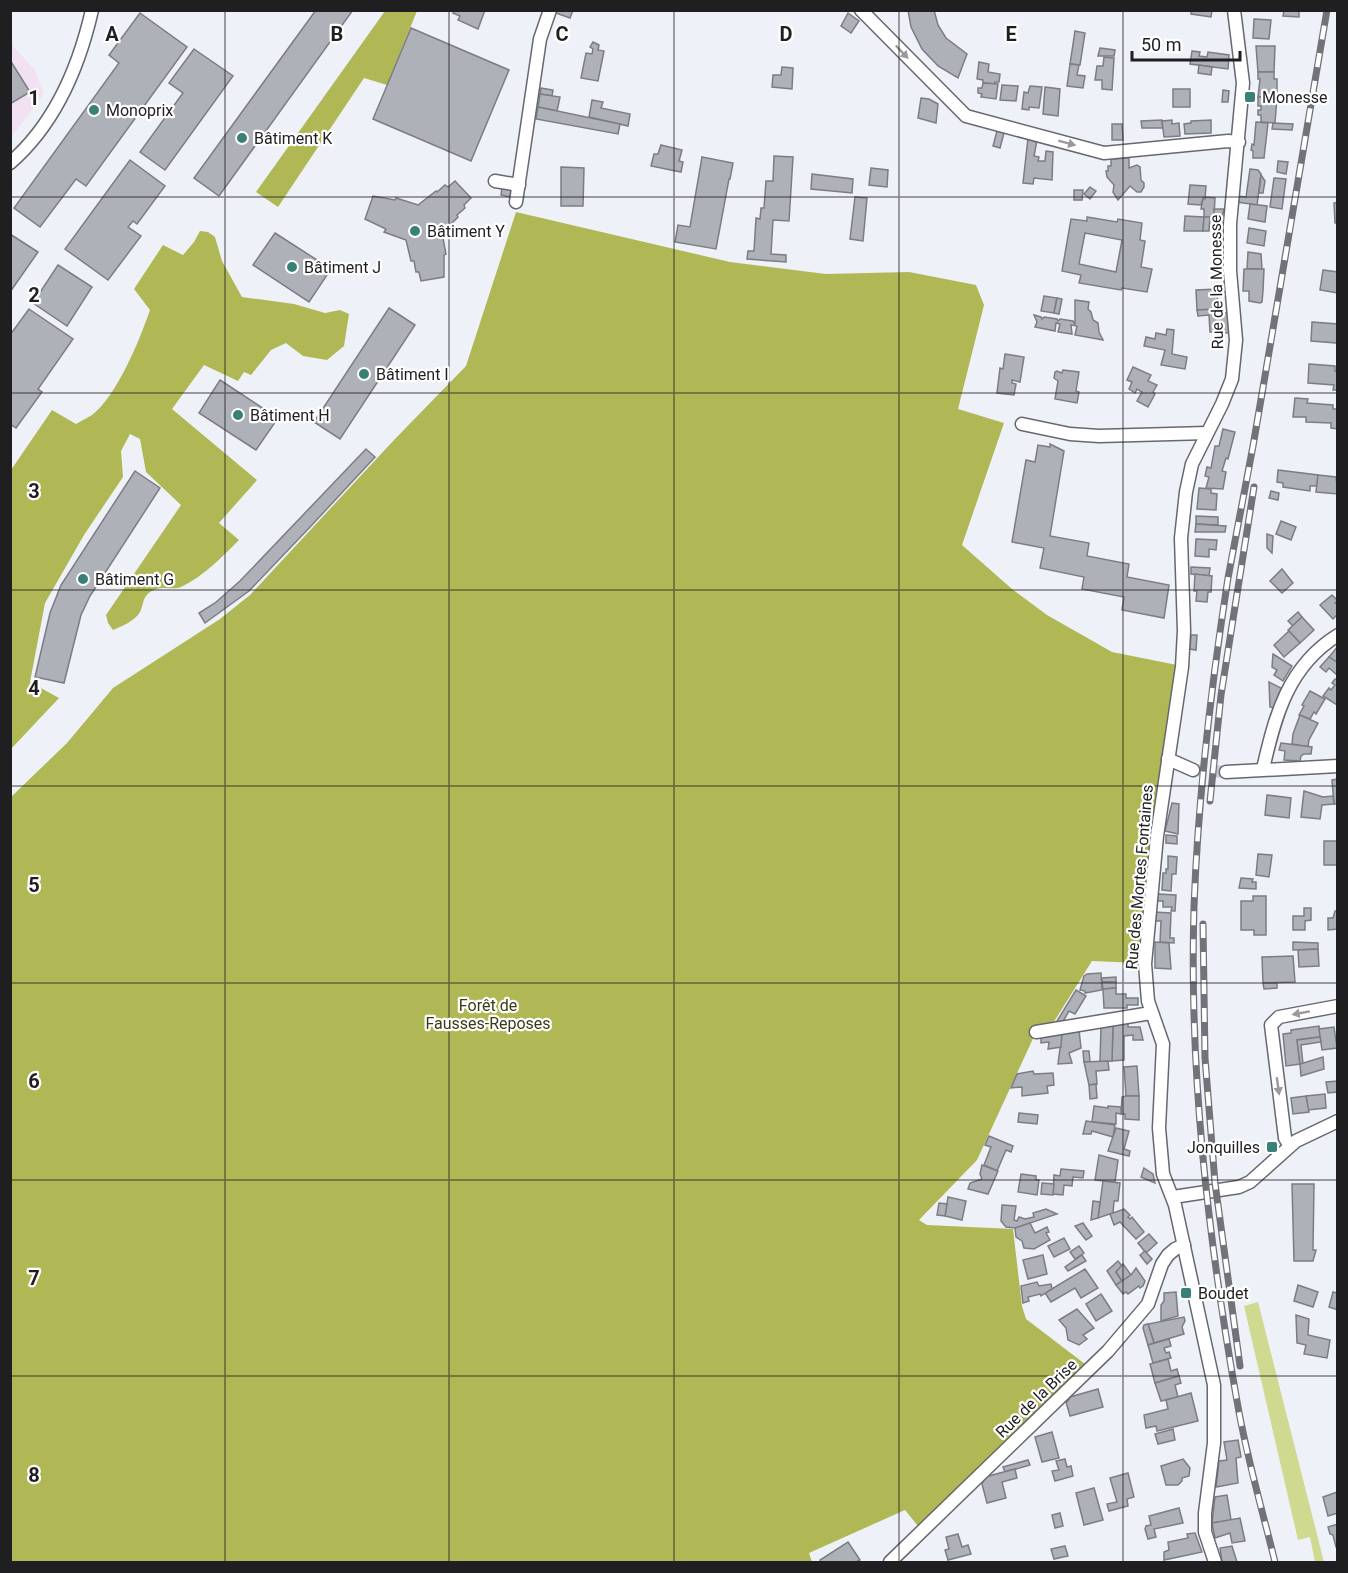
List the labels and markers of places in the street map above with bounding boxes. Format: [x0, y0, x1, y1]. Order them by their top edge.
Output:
place label: Monesse [1262, 88, 1327, 107]
marker: Monesse [1243, 90, 1257, 104]
place label: Monoprix [106, 101, 173, 120]
marker: Monoprix [87, 103, 101, 117]
place label: Bâtiment K [254, 129, 333, 148]
marker: Bâtiment K [235, 131, 249, 145]
place label: Bâtiment Y [427, 222, 505, 241]
marker: Bâtiment Y [408, 224, 422, 238]
place label: Bâtiment J [304, 258, 381, 277]
marker: Bâtiment J [285, 260, 299, 274]
place label: Bâtiment I [376, 365, 449, 384]
marker: Bâtiment I [357, 367, 371, 381]
place label: Bâtiment H [250, 406, 330, 425]
marker: Bâtiment H [231, 408, 245, 422]
place label: Bâtiment G [95, 570, 174, 589]
marker: Bâtiment G [76, 572, 90, 586]
place label: Jonquilles [1187, 1138, 1260, 1157]
marker: Jonquilles [1265, 1140, 1279, 1154]
place label: Boudet [1198, 1284, 1249, 1303]
marker: Boudet [1179, 1286, 1193, 1300]

